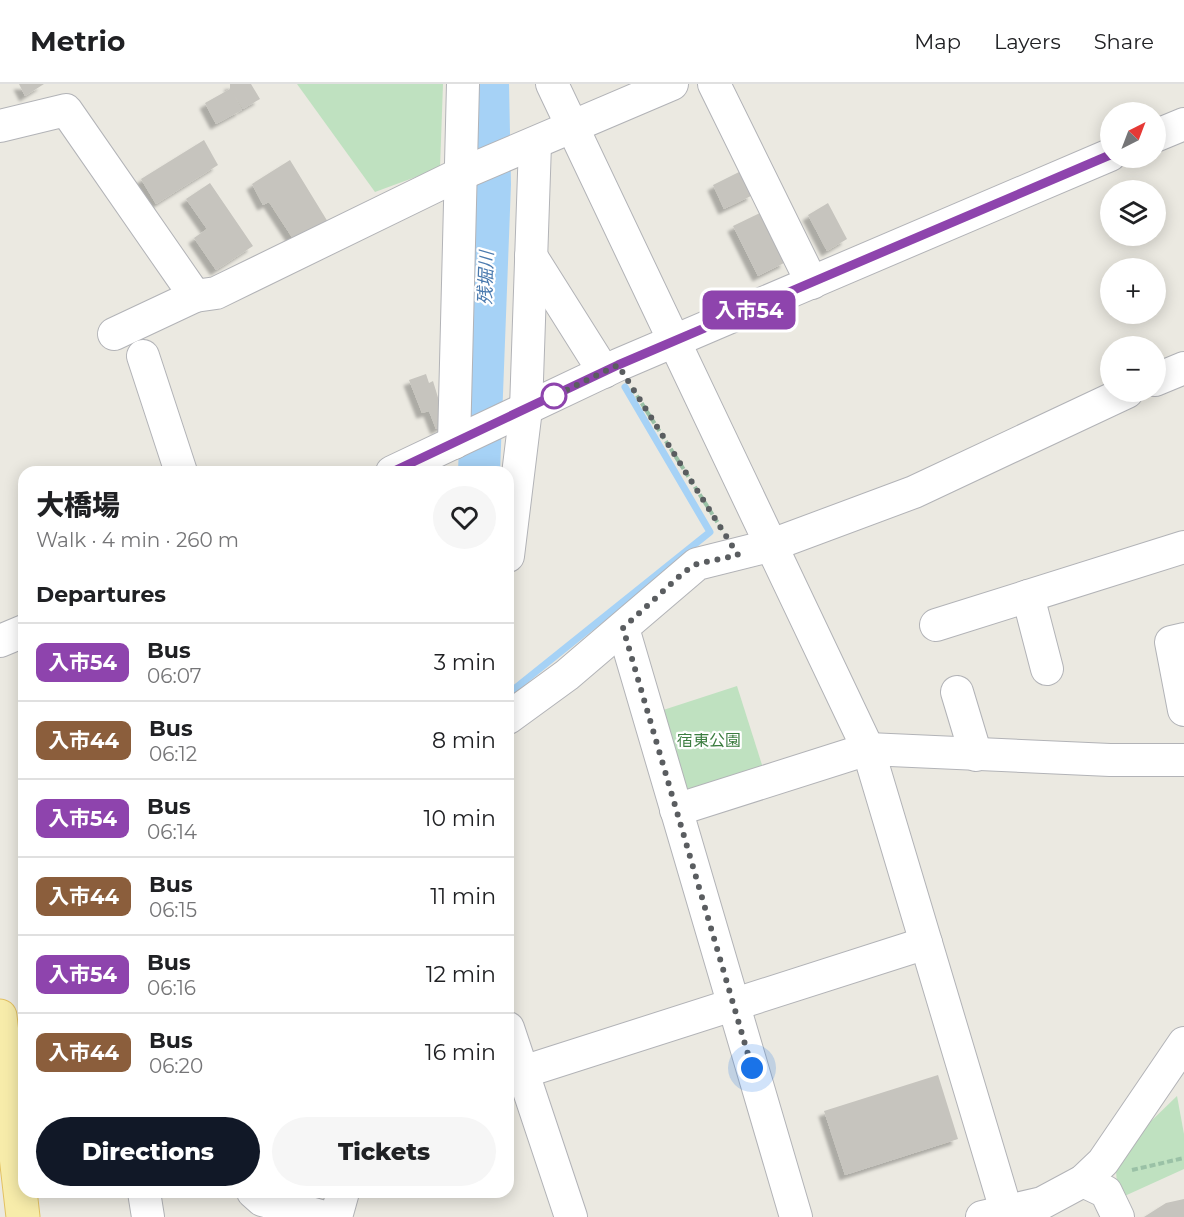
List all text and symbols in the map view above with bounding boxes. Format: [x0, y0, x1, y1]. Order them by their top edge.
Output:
text: Metrio [30, 24, 125, 58]
text: Map [914, 29, 961, 54]
text: Layers [994, 29, 1061, 54]
text: Share [1094, 29, 1154, 54]
north arrow [1100, 102, 1166, 168]
map controls [1100, 102, 1166, 402]
button: layers [1100, 180, 1166, 246]
water label: 残堀川 [474, 249, 498, 305]
button: + [1100, 258, 1166, 324]
line badge: 入市54 [707, 290, 791, 330]
text: 入市54 [715, 298, 783, 323]
button: − [1100, 336, 1166, 402]
unlabelled marker [541, 383, 567, 409]
button: heart [433, 486, 496, 549]
text: 大橋場 [36, 488, 120, 522]
text: Walk · 4 min · 260 m [36, 528, 239, 552]
text: Departures [36, 581, 166, 608]
text: Bus [147, 637, 191, 664]
text: 3 min [434, 649, 496, 676]
text: 入市54 [48, 650, 117, 675]
text: 06:07 [147, 664, 202, 688]
text: Bus [149, 715, 193, 742]
text: 8 min [432, 727, 496, 754]
text: 入市44 [48, 728, 119, 753]
park label: 宿東公園 [677, 731, 741, 750]
text: 06:12 [149, 742, 197, 766]
text: Bus [147, 793, 191, 820]
text: 10 min [424, 805, 496, 832]
text: 入市54 [48, 806, 117, 831]
text: 06:14 [147, 820, 197, 844]
text: Bus [149, 871, 193, 898]
text: 11 min [430, 883, 496, 910]
text: 入市44 [48, 884, 119, 909]
text: 06:15 [149, 898, 197, 922]
text: Bus [147, 949, 191, 976]
text: 12 min [426, 961, 496, 988]
text: 入市54 [48, 962, 117, 987]
text: 06:16 [147, 976, 196, 1000]
text: Bus [149, 1027, 193, 1054]
text: 16 min [425, 1039, 496, 1066]
text: 入市44 [48, 1040, 119, 1065]
your location [737, 1053, 767, 1083]
text: 06:20 [149, 1054, 203, 1078]
button: Directions [36, 1117, 260, 1186]
button: Tickets [272, 1117, 496, 1186]

